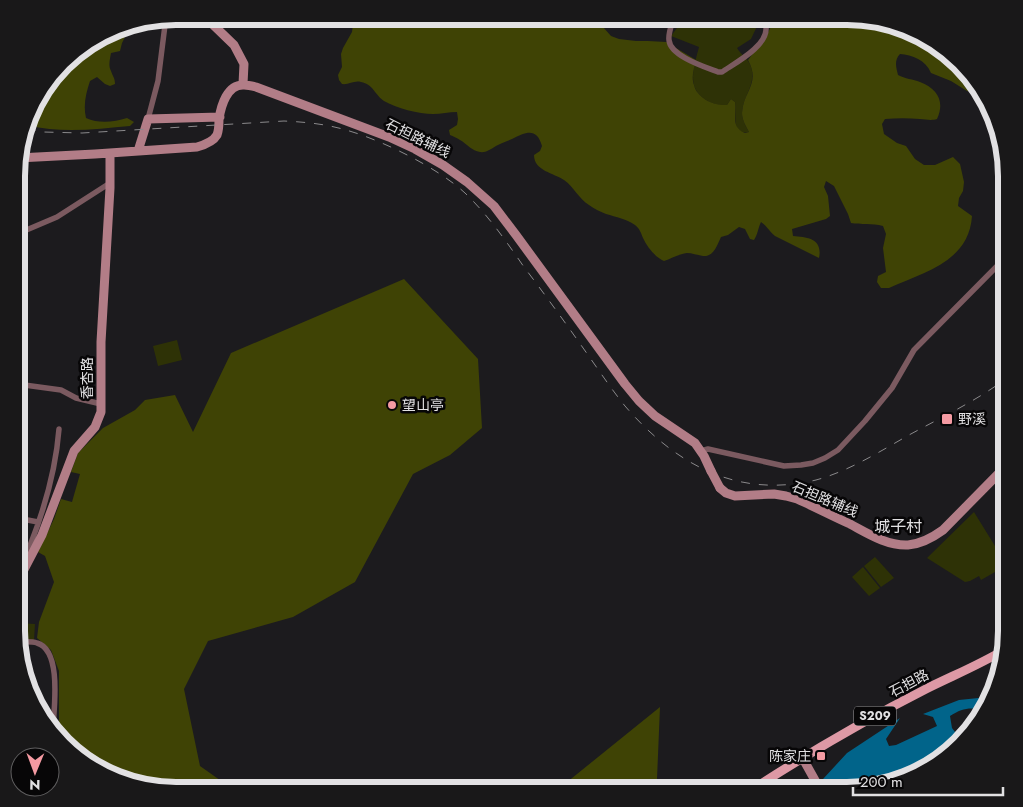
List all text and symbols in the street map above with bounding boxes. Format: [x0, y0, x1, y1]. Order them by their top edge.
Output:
street label: 石担路辅线 [382, 114, 454, 162]
street label: 香杏路 [77, 357, 97, 399]
place label: 望山亭 [402, 395, 444, 415]
marker: 望山亭 [386, 399, 398, 411]
place label: 野溪 [958, 409, 986, 429]
marker: 野溪 [940, 412, 954, 426]
street label: 石担路辅线 [789, 476, 861, 522]
district label: 城子村 [874, 515, 922, 538]
street label: 石担路 [886, 664, 932, 702]
road number: S209 [854, 706, 896, 726]
place label: 陈家庄 [769, 746, 811, 766]
north arrow [10, 747, 60, 797]
marker: 陈家庄 [815, 750, 827, 762]
scale bar [853, 764, 1003, 796]
text: 200 m [860, 771, 903, 793]
text: N [29, 775, 41, 795]

